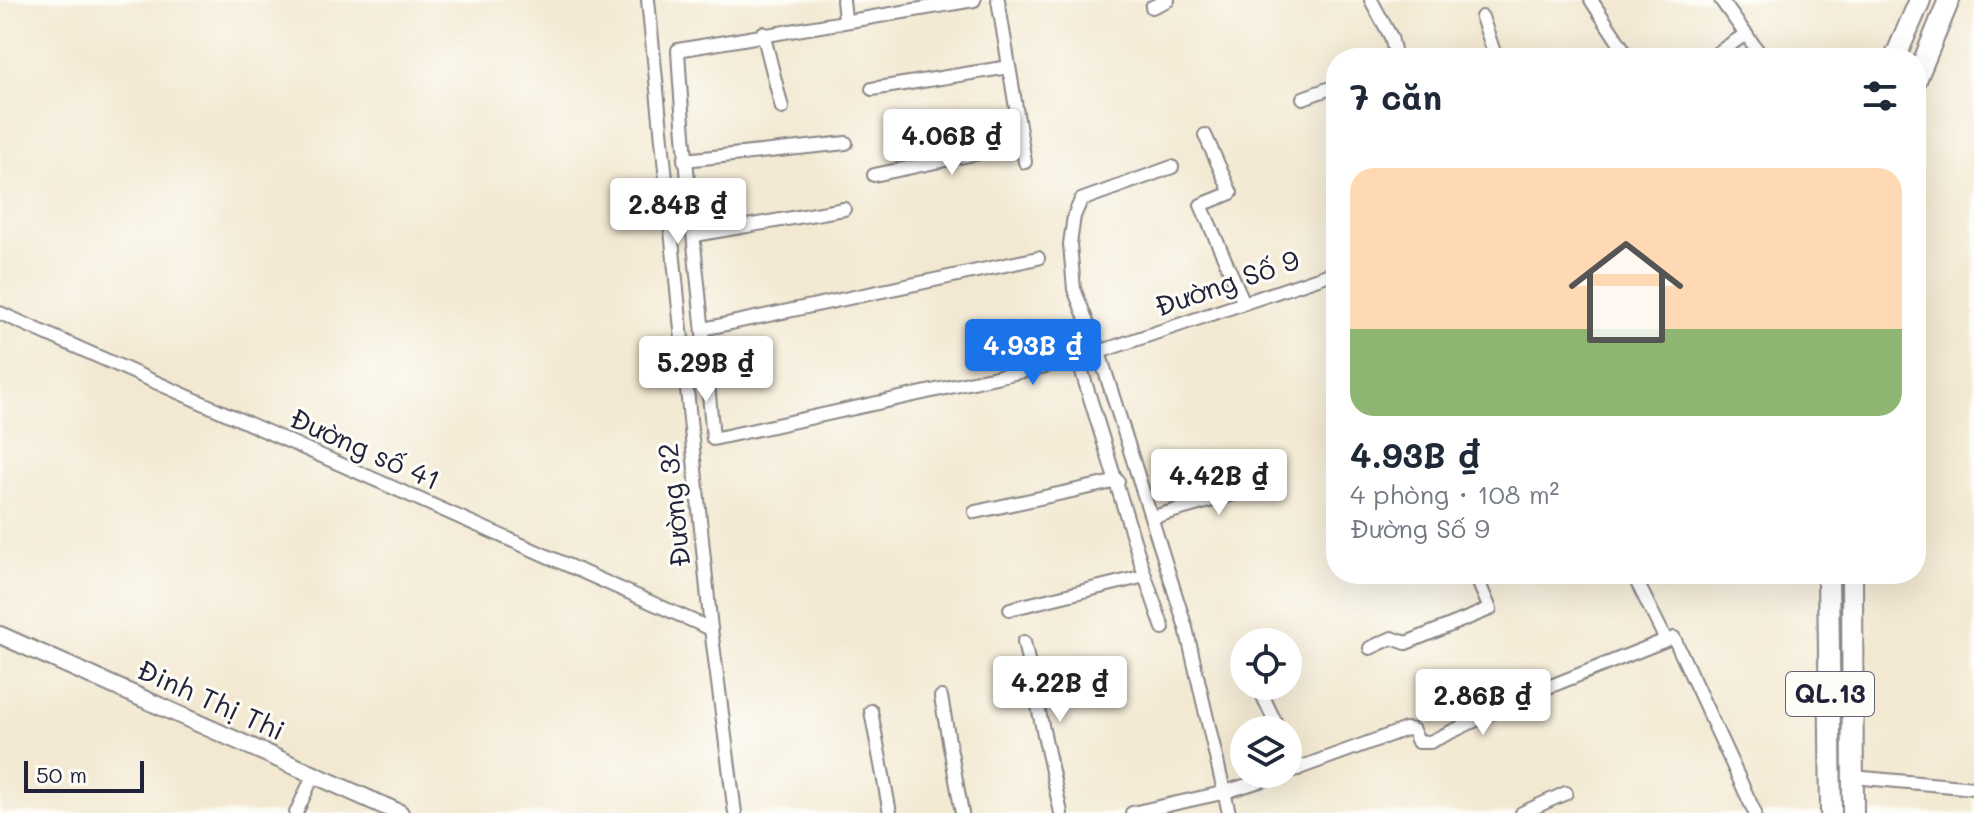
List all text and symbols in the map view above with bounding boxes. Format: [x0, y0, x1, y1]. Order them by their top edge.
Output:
text: 7 căn [1350, 74, 1442, 119]
icon: filters [1858, 74, 1902, 118]
pin: 4.06B ₫ [878, 109, 1026, 177]
text: 4.06B ₫ [901, 118, 1003, 152]
pin: 2.84B ₫ [604, 178, 752, 246]
text: 2.84B ₫ [628, 187, 728, 221]
icon: home [1554, 220, 1698, 364]
street label: Đường Số 9 [1150, 241, 1304, 324]
pin: 4.93B ₫ [959, 319, 1107, 387]
text: 4.93B ₫ [983, 328, 1083, 362]
pin: 5.29B ₫ [632, 336, 780, 404]
text: 5.29B ₫ [657, 345, 755, 379]
street label: Đường số 41 [285, 399, 446, 497]
text: 4.93B ₫ [1350, 432, 1481, 477]
street label: Đường 32 [649, 441, 697, 569]
pin: 4.42B ₫ [1145, 449, 1293, 517]
text: 4.42B ₫ [1169, 458, 1269, 492]
text: 4 phòng · 108 m² [1350, 477, 1559, 511]
text: Đường Số 9 [1350, 511, 1490, 545]
map controls [1230, 628, 1302, 788]
button: locate [1230, 628, 1302, 700]
street label: Đinh Thị Thi [132, 651, 291, 748]
pin: 4.22B ₫ [986, 656, 1134, 724]
text: 4.22B ₫ [1011, 665, 1109, 699]
pin: 2.86B ₫ [1409, 669, 1557, 737]
road number: QL.13 [1786, 672, 1874, 716]
text: 2.86B ₫ [1434, 678, 1532, 712]
button: layers [1230, 716, 1302, 788]
scale bar [24, 757, 144, 793]
text: 50 m [36, 760, 87, 789]

